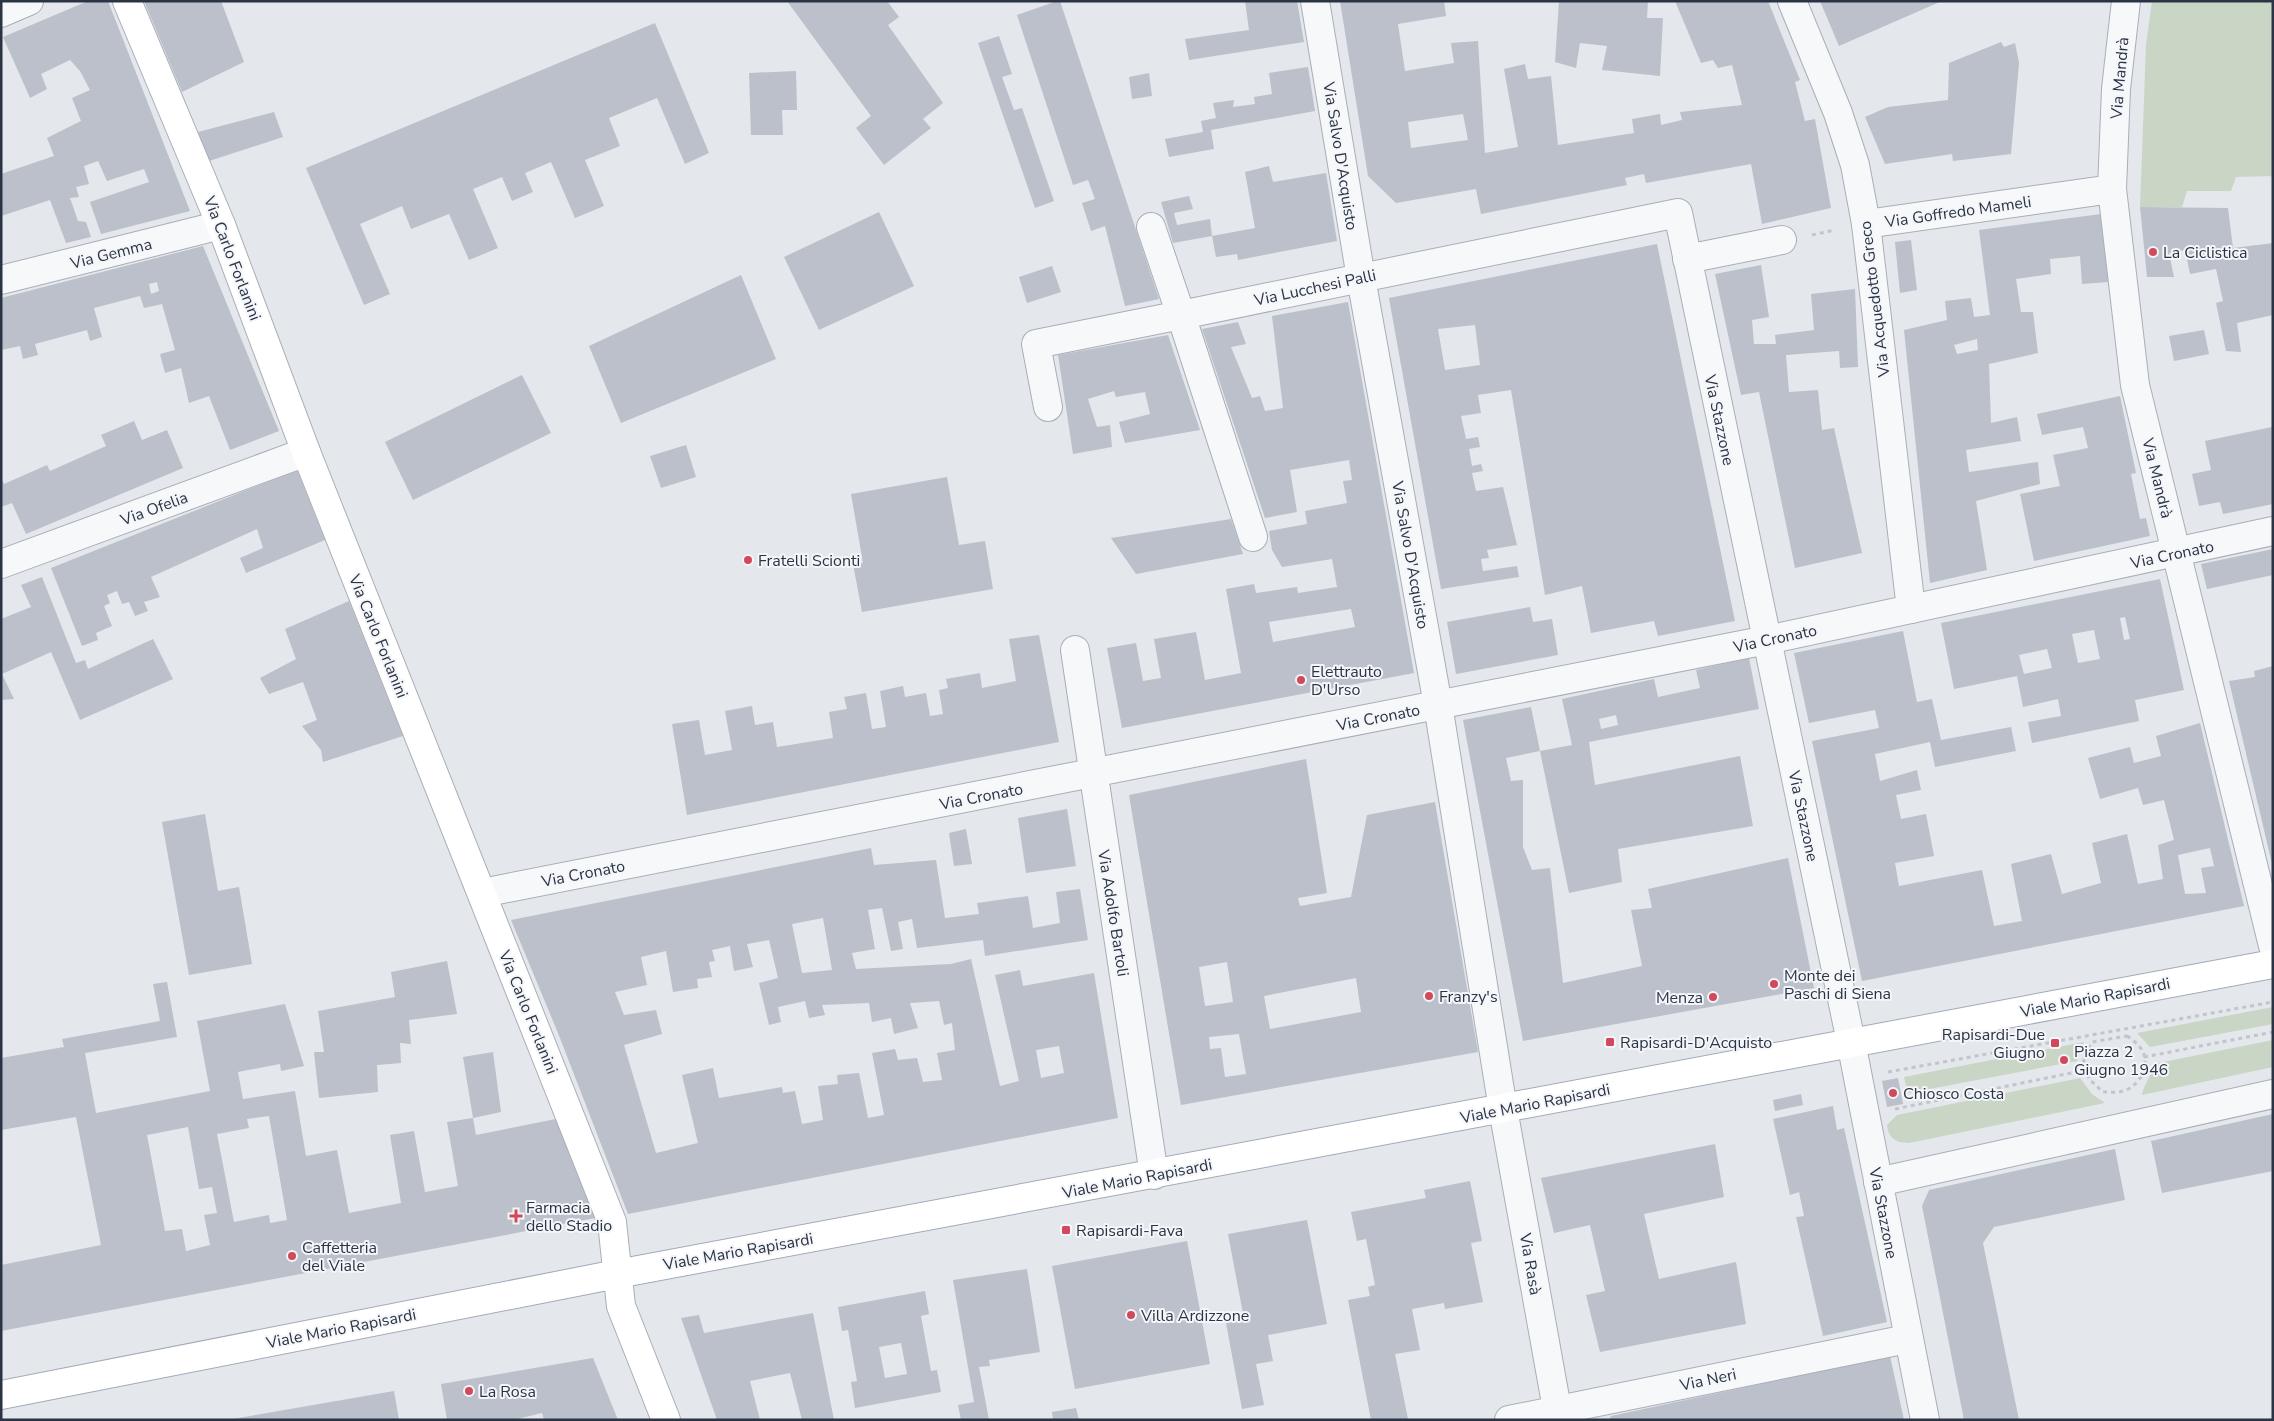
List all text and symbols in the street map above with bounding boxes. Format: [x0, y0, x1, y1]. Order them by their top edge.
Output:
street label: Via Mandrà [2105, 36, 2135, 121]
street label: Via Salvo D'Acquisto [1317, 80, 1363, 232]
street label: Via Goffredo Mameli [1883, 191, 2033, 233]
street label: Via Carlo Forlanini [198, 192, 266, 324]
street label: Via Acquedotto Greco [1854, 220, 1896, 379]
street label: Via Gemma [67, 233, 154, 275]
place label: La Ciclistica [2163, 242, 2247, 264]
marker: La Ciclistica [2147, 246, 2159, 258]
street label: Via Lucchesi Palli [1251, 264, 1378, 312]
street label: Via Stazzone [1698, 372, 1739, 468]
street label: Via Mandrà [2136, 435, 2178, 521]
street label: Via Salvo D'Acquisto [1386, 479, 1434, 631]
street label: Via Ofelia [117, 487, 191, 532]
street label: Via Cronato [2128, 535, 2216, 575]
place label: Fratelli Scionti [758, 550, 860, 572]
marker: Fratelli Scionti [742, 554, 754, 566]
street label: Via Carlo Forlanini [343, 570, 413, 702]
street label: Via Cronato [1731, 619, 1819, 659]
place label: Elettrauto D'Urso [1311, 661, 1382, 701]
marker: Elettrauto D'Urso [1295, 674, 1307, 686]
street label: Via Cronato [1334, 699, 1422, 737]
street label: Via Stazzone [1782, 768, 1823, 864]
street label: Via Cronato [937, 778, 1025, 816]
street label: Via Adolfo Bartoli [1092, 847, 1134, 978]
street label: Via Cronato [539, 855, 627, 893]
street label: Via Carlo Forlanini [493, 946, 563, 1078]
place label: Monte dei Paschi di Siena [1784, 965, 1891, 1005]
street label: Viale Mario Rapisardi [2017, 973, 2172, 1023]
marker: Monte dei Paschi di Siena [1768, 978, 1780, 990]
place label: Franzy's [1439, 986, 1498, 1008]
place label: Menza [1656, 987, 1703, 1009]
marker: Franzy's [1423, 990, 1435, 1002]
marker: Menza [1707, 991, 1719, 1003]
place label: Rapisardi-Due Giugno [1942, 1024, 2045, 1064]
place label: Rapisardi-D'Acquisto [1620, 1032, 1772, 1054]
marker: Rapisardi-D'Acquisto [1604, 1036, 1616, 1048]
marker: Rapisardi-Due Giugno [2049, 1037, 2061, 1049]
place label: Piazza 2 Giugno 1946 [2074, 1041, 2168, 1081]
marker: Piazza 2 Giugno 1946 [2058, 1054, 2070, 1066]
street label: Viale Mario Rapisardi [1457, 1079, 1612, 1129]
place label: Chiosco Costa [1903, 1083, 2004, 1105]
marker: Chiosco Costa [1887, 1087, 1899, 1099]
street label: Viale Mario Rapisardi [1059, 1154, 1214, 1204]
street label: Via Stazzone [1863, 1165, 1903, 1261]
place label: Farmacia dello Stadio [526, 1197, 612, 1237]
marker: Farmacia dello Stadio [510, 1210, 522, 1222]
place label: Rapisardi-Fava [1076, 1220, 1183, 1242]
marker: Rapisardi-Fava [1060, 1224, 1072, 1236]
street label: Viale Mario Rapisardi [660, 1228, 815, 1276]
street label: Via Rasà [1514, 1230, 1546, 1297]
place label: Caffetteria del Viale [302, 1237, 377, 1277]
marker: Caffetteria del Viale [286, 1250, 298, 1262]
street label: Viale Mario Rapisardi [263, 1304, 418, 1354]
place label: Villa Ardizzone [1140, 1305, 1249, 1327]
marker: Villa Ardizzone [1125, 1309, 1137, 1321]
street label: Via Neri [1677, 1363, 1738, 1397]
place label: La Rosa [479, 1381, 536, 1403]
marker: La Rosa [463, 1385, 475, 1397]

